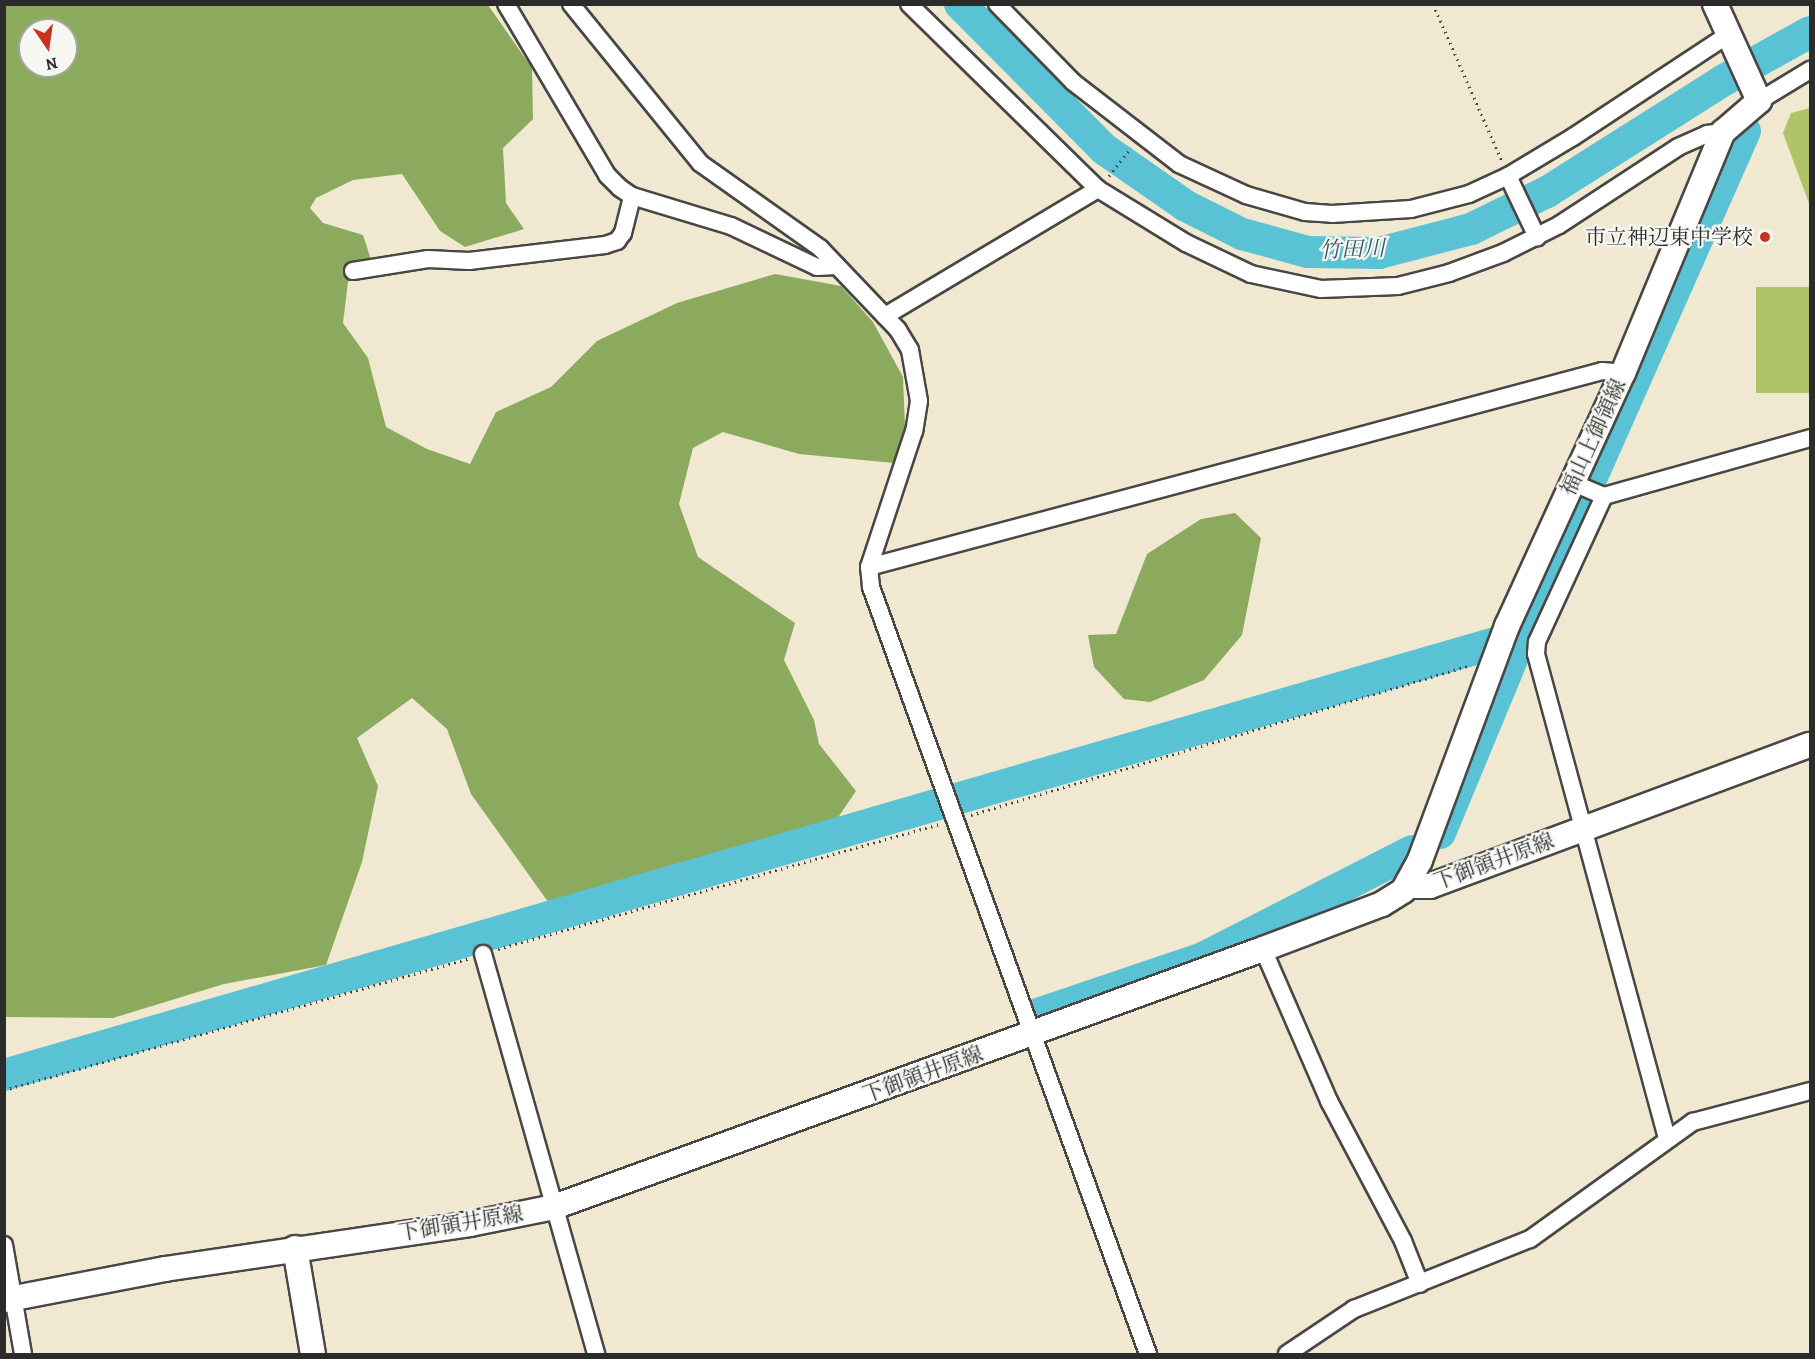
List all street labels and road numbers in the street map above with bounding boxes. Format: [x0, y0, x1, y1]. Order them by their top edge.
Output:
street label: 福山上御領線 [1555, 375, 1631, 499]
street label: 下御領井原線 [1430, 828, 1558, 894]
street label: 下御領井原線 [859, 1041, 987, 1107]
street label: 下御領井原線 [397, 1201, 525, 1245]

